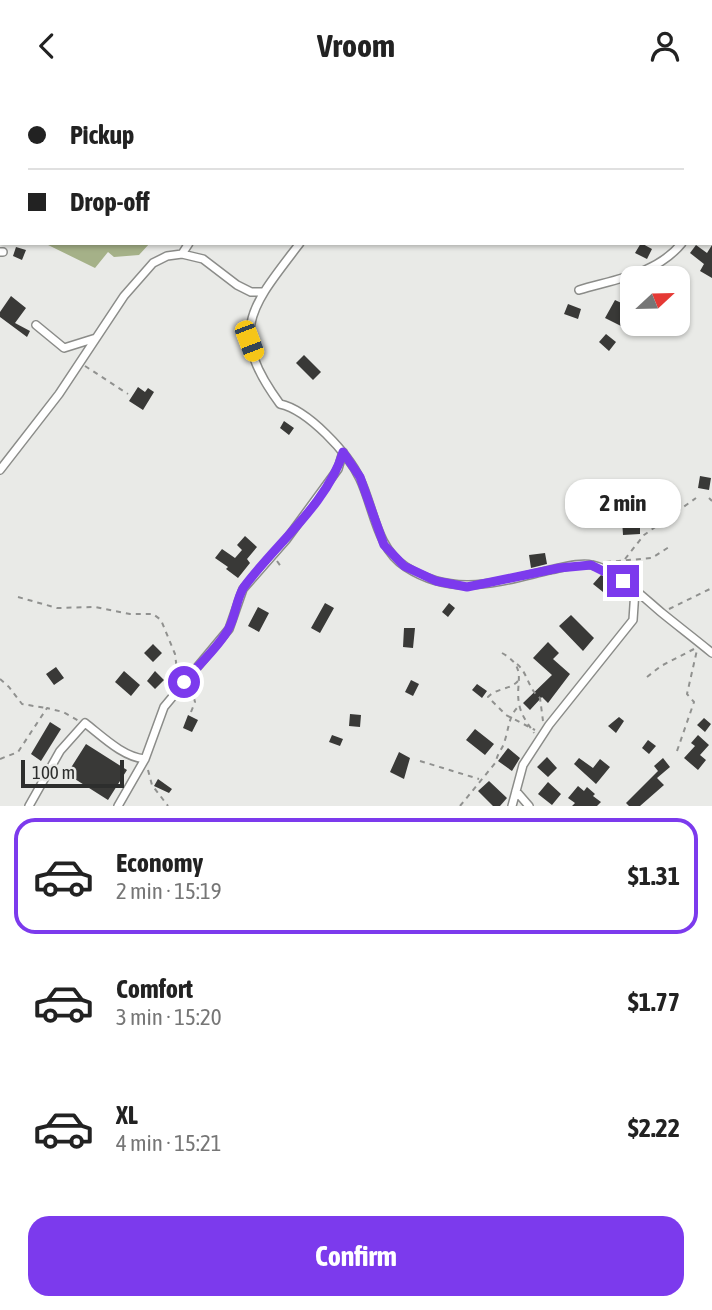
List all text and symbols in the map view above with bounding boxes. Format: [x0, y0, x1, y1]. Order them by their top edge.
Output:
icon: back [28, 27, 66, 65]
text: Vroom [317, 27, 395, 64]
icon: person [646, 27, 684, 65]
text: Pickup [70, 120, 134, 150]
text: Drop-off [70, 187, 150, 217]
north arrow [620, 266, 690, 336]
map controls [620, 266, 690, 336]
car [232, 318, 267, 364]
callout: 2 min [565, 479, 681, 529]
text: 2 min [600, 490, 646, 516]
route end [607, 565, 639, 597]
route start [168, 666, 200, 698]
scale bar [21, 757, 124, 789]
text: 100 m [32, 761, 75, 783]
icon: car [32, 845, 95, 908]
text: Economy [116, 848, 203, 878]
text: $1.31 [628, 861, 680, 891]
text: 2 min · 15:19 [116, 878, 222, 904]
icon: car [32, 971, 95, 1034]
text: Comfort [116, 974, 193, 1004]
text: $1.77 [628, 987, 680, 1017]
text: 3 min · 15:20 [116, 1004, 222, 1030]
icon: car [32, 1097, 95, 1160]
text: XL [116, 1100, 138, 1130]
text: $2.22 [628, 1113, 680, 1143]
text: 4 min · 15:21 [116, 1130, 222, 1156]
button: Confirm [28, 1216, 684, 1296]

